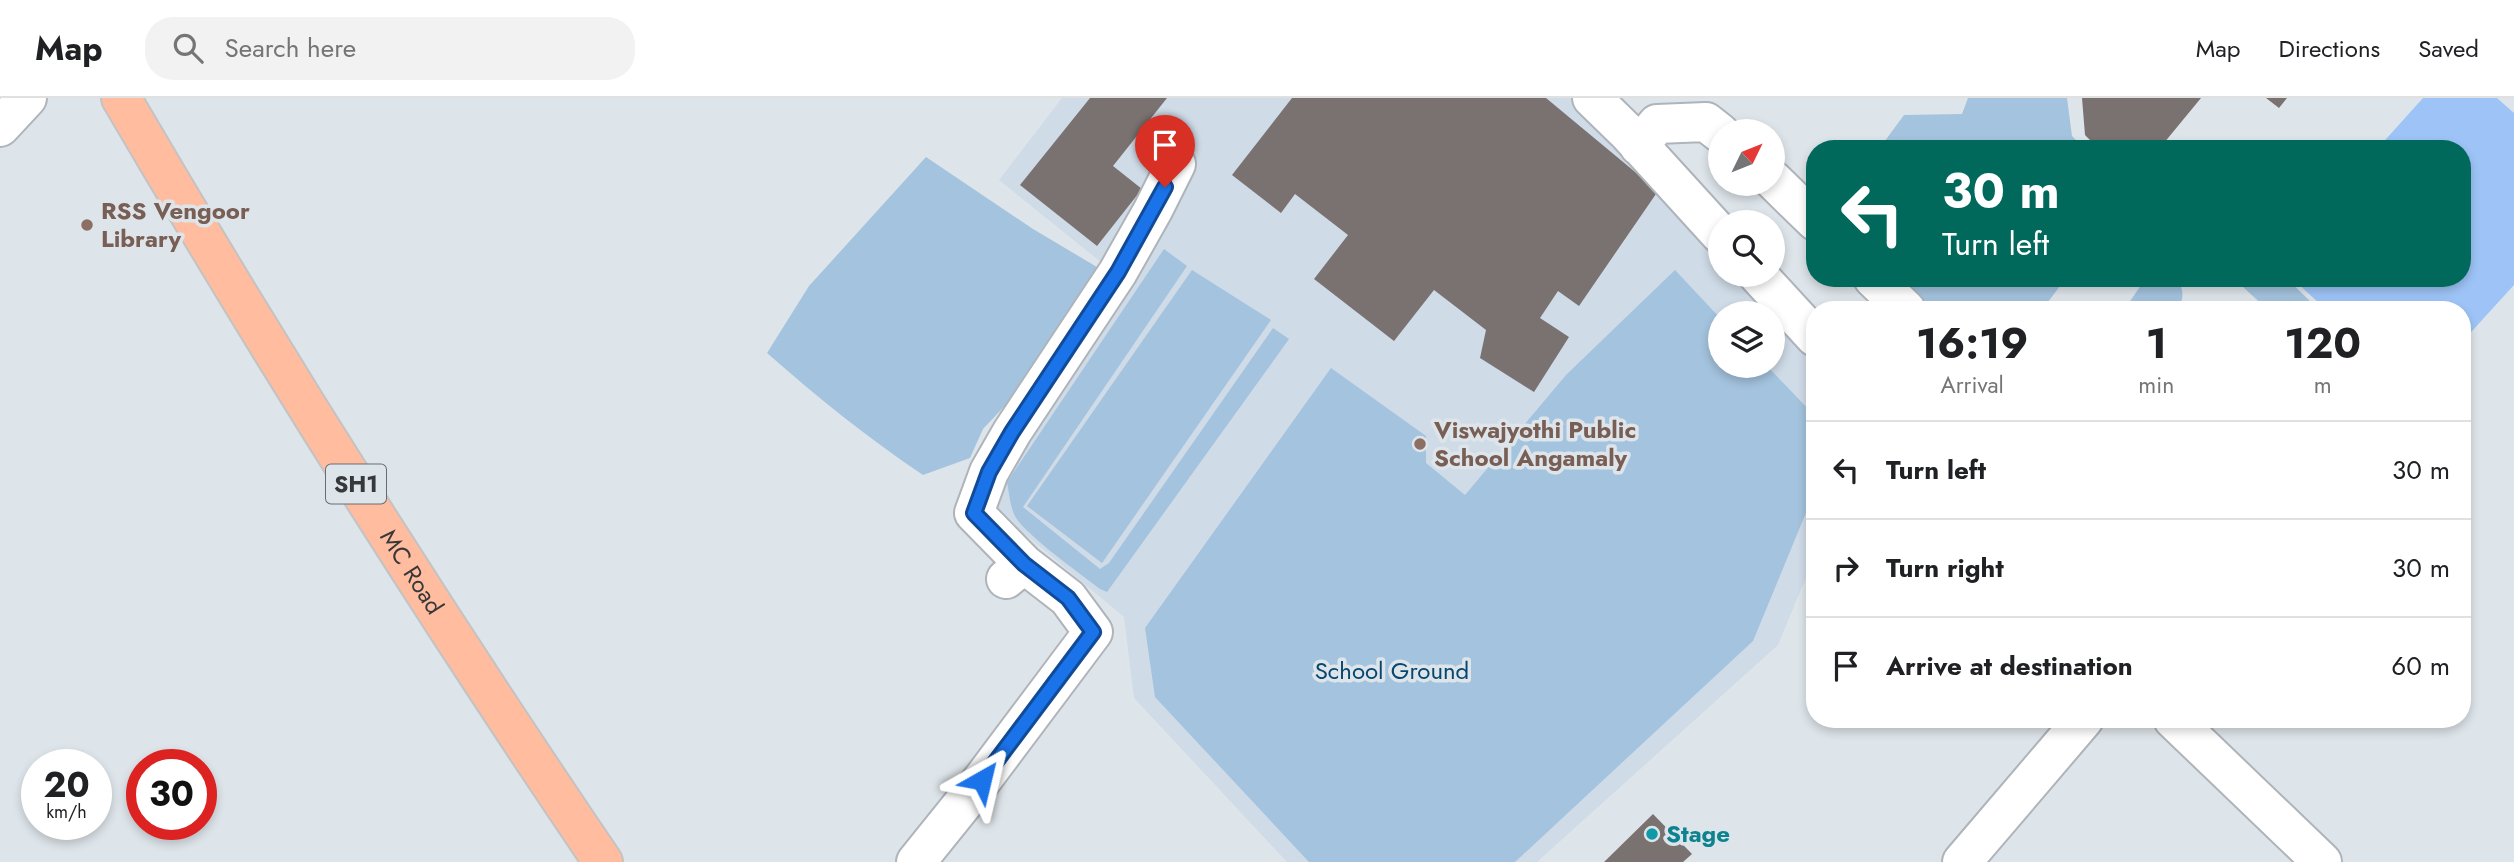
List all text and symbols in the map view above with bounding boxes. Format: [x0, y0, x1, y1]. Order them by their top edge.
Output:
search box [145, 17, 635, 80]
text: Map [35, 25, 103, 72]
icon: search [169, 29, 207, 67]
text: Search here [225, 29, 356, 67]
text: Map [2196, 31, 2241, 66]
text: Directions [2279, 31, 2380, 66]
text: Saved [2418, 31, 2479, 66]
pin [1135, 115, 1195, 187]
north arrow [1708, 119, 1785, 196]
map controls [1708, 119, 1785, 378]
icon: arrive [1146, 126, 1184, 164]
text: 30 m [1942, 156, 2060, 226]
icon: left [1827, 168, 1918, 259]
place label: RSS Vengoor Library [101, 193, 250, 256]
button: search [1708, 210, 1785, 287]
marker: RSS Vengoor Library [79, 217, 95, 233]
text: Turn left [1942, 221, 2049, 267]
button: layers [1708, 301, 1785, 378]
text: 16:19 [1916, 313, 2028, 374]
text: 1 [2146, 313, 2167, 374]
text: 120 [2284, 313, 2361, 374]
text: Arrival [1940, 368, 2004, 402]
text: min [2138, 368, 2174, 402]
text: m [2314, 368, 2332, 402]
place label: Viswajyothi Public School Angamaly [1433, 412, 1636, 475]
marker: Viswajyothi Public School Angamaly [1412, 436, 1428, 452]
icon: left [1827, 451, 1865, 489]
text: Turn left [1886, 451, 1986, 489]
text: 30 m [2392, 451, 2450, 489]
road number: SH1 [326, 464, 386, 504]
street label: MC Road [372, 522, 452, 621]
icon: right [1827, 549, 1865, 587]
text: Turn right [1886, 549, 2004, 587]
text: 30 m [2392, 549, 2450, 587]
icon: arrive [1827, 647, 1865, 685]
text: Arrive at destination [1886, 647, 2133, 685]
text: 60 m [2391, 647, 2450, 685]
park label: School Ground [1315, 653, 1469, 688]
position arrow [945, 743, 1019, 817]
speed limit sign: 30 [126, 749, 217, 840]
text: 20 [43, 760, 90, 810]
text: km/h [46, 799, 87, 825]
place label: Stage [1666, 816, 1730, 851]
marker: Stage [1644, 826, 1660, 842]

